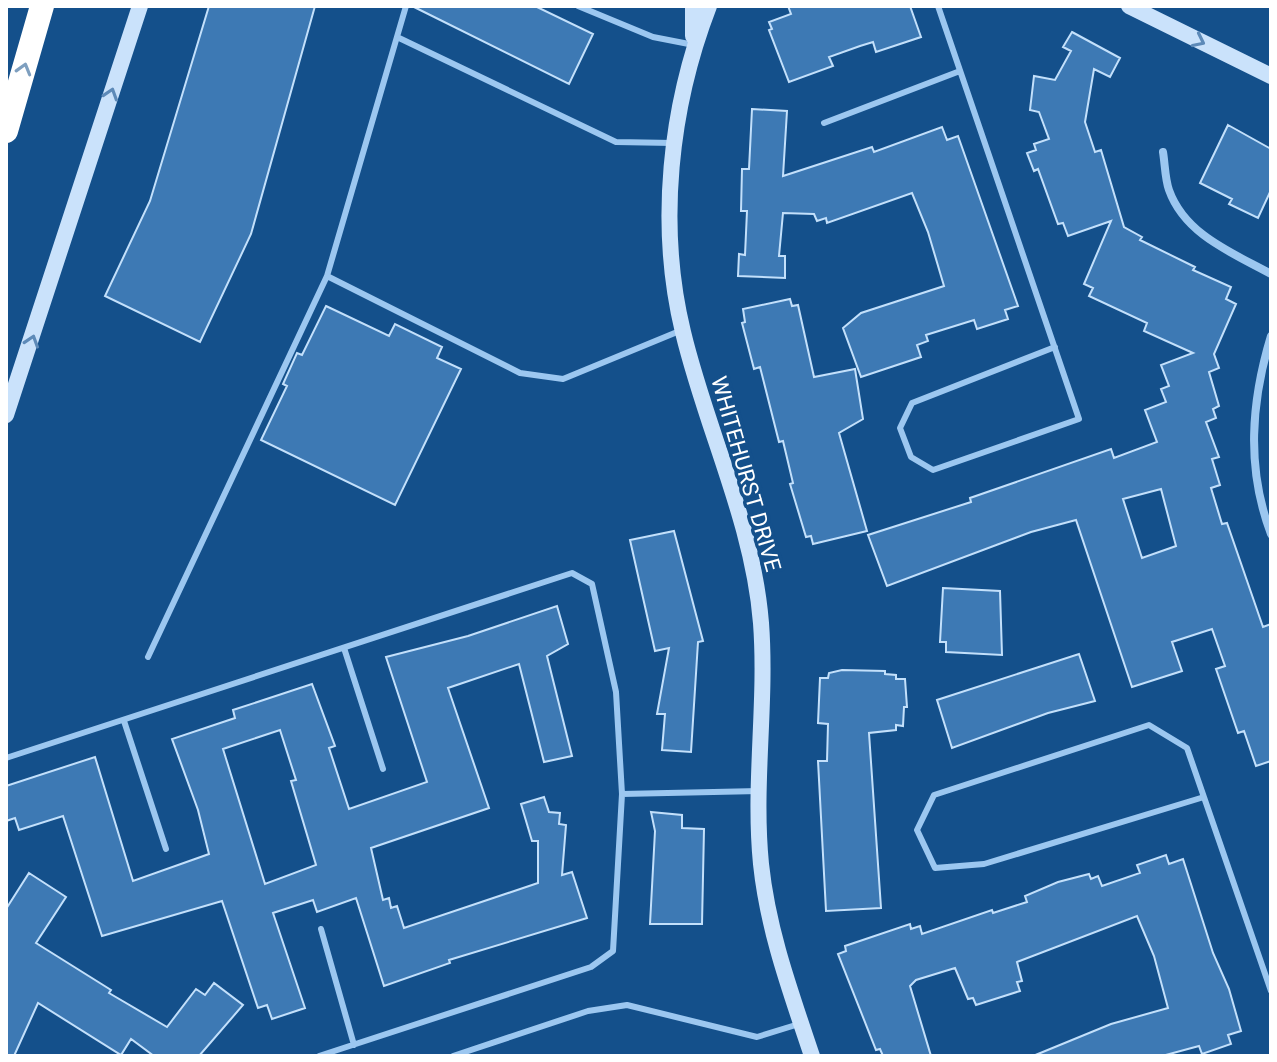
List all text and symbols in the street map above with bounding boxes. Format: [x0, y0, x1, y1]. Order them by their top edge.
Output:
one-way arrow [1190, 31, 1205, 46]
one-way arrow [15, 62, 31, 76]
one-way arrow [102, 87, 118, 101]
one-way arrow [23, 335, 39, 349]
street label: WHITEHURST DRIVE [706, 374, 786, 574]

